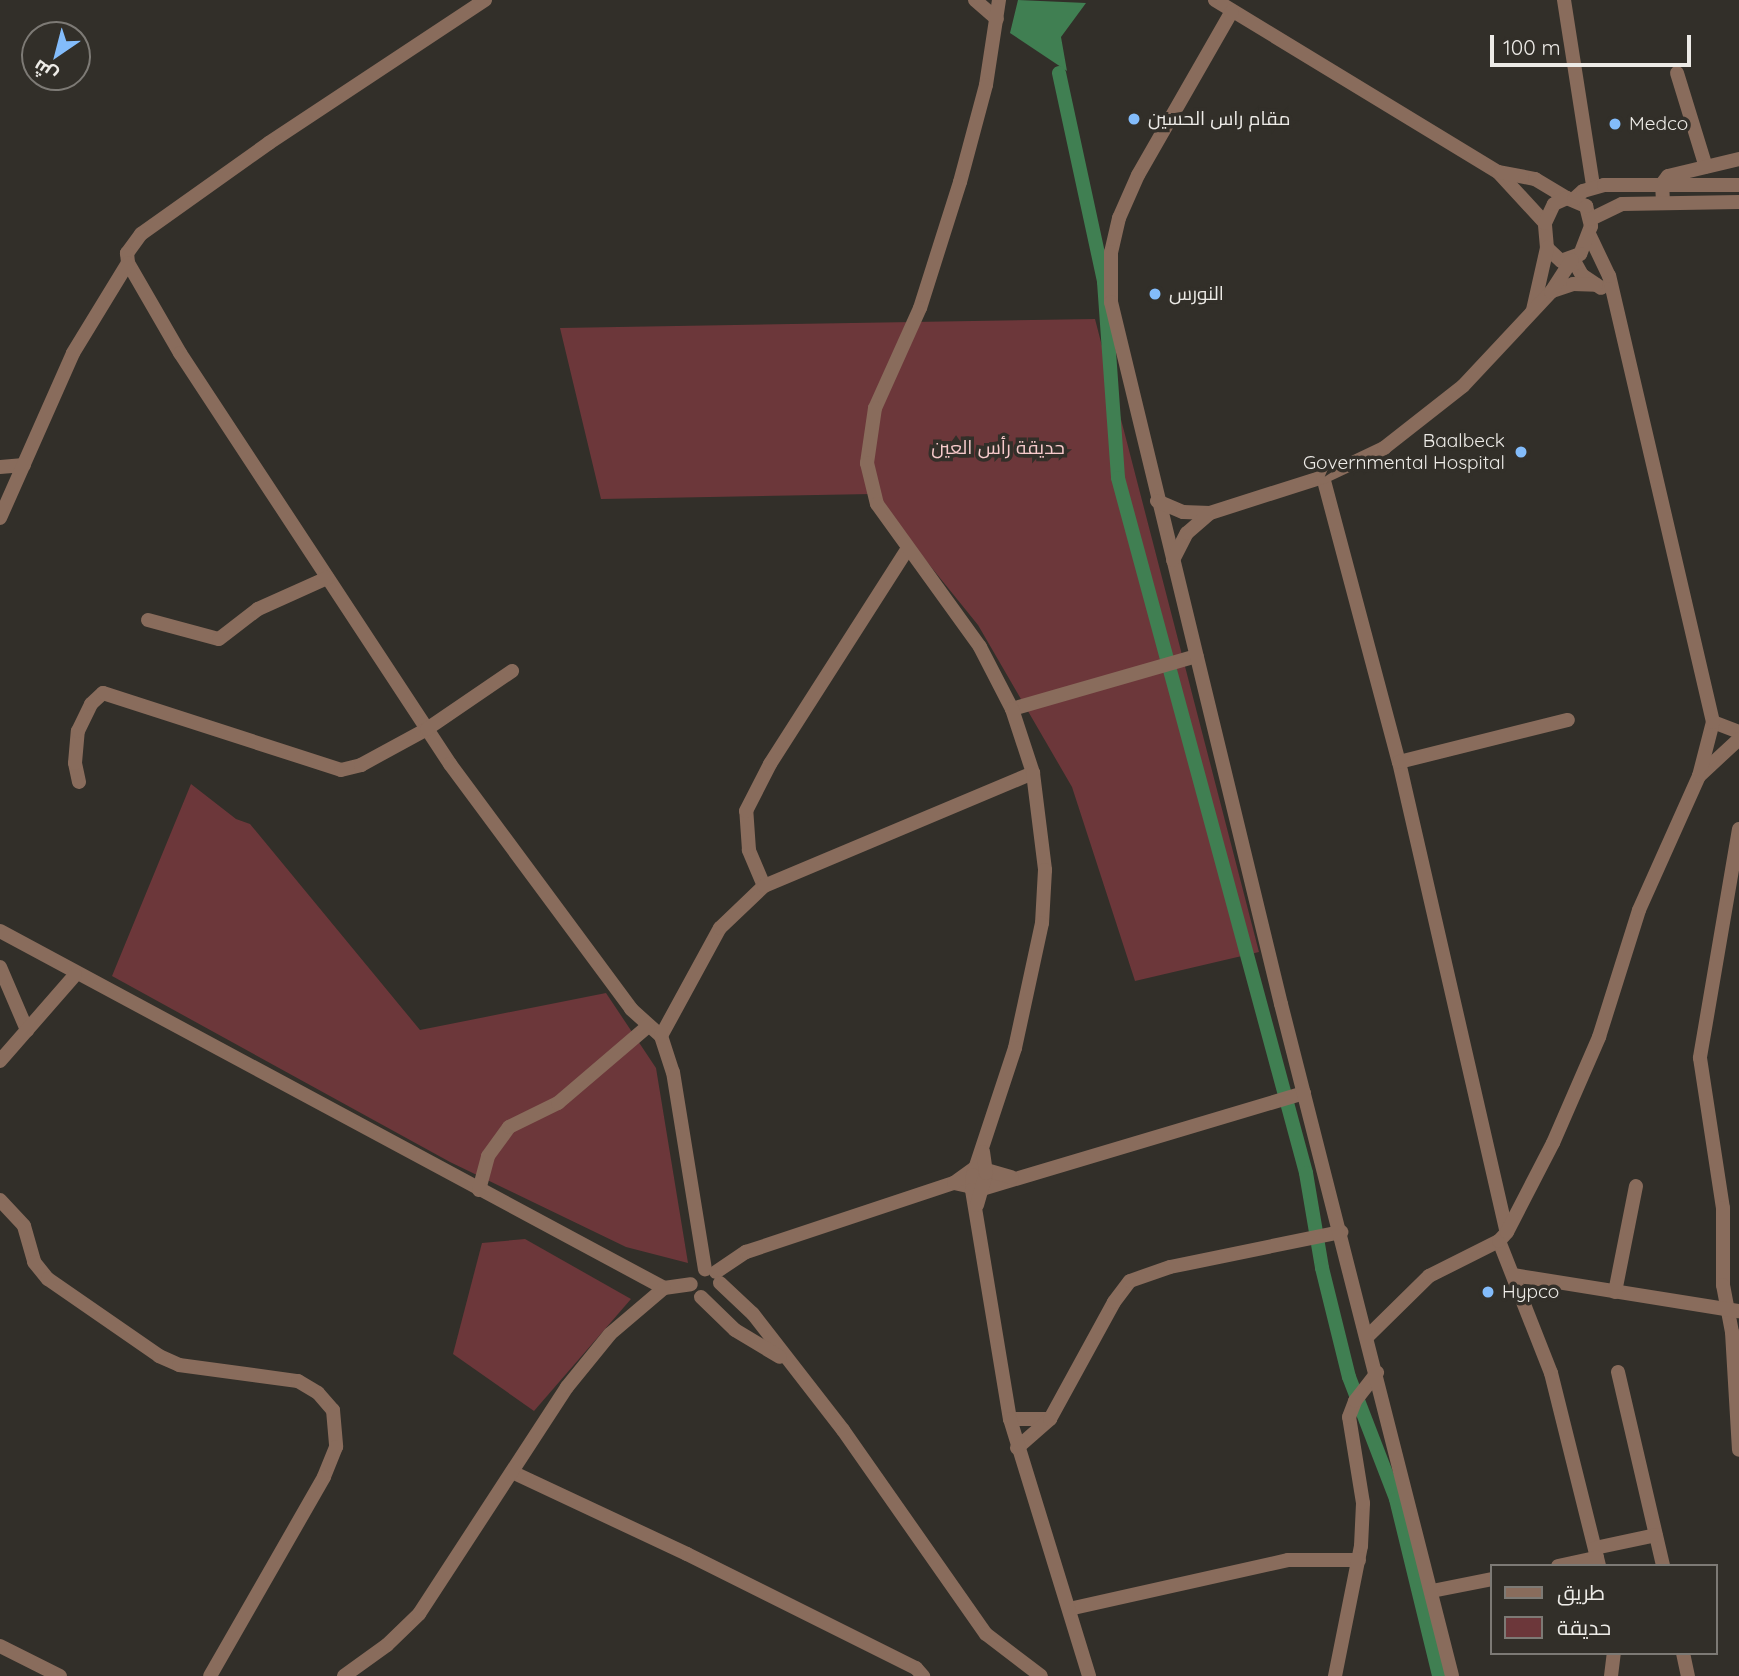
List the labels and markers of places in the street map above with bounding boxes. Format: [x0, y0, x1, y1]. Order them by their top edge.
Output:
place label: مقام راس الحسين [1148, 108, 1290, 130]
marker: مقام راس الحسين [1126, 111, 1142, 127]
place label: Medco [1629, 113, 1688, 135]
marker: Medco [1607, 116, 1623, 132]
place label: النورس [1169, 283, 1224, 305]
marker: النورس [1147, 286, 1163, 302]
place label: Baalbeck Governmental Hospital [1303, 430, 1505, 474]
marker: Baalbeck Governmental Hospital [1511, 442, 1531, 462]
place label: Hypco [1502, 1281, 1559, 1303]
marker: Hypco [1480, 1284, 1496, 1300]

